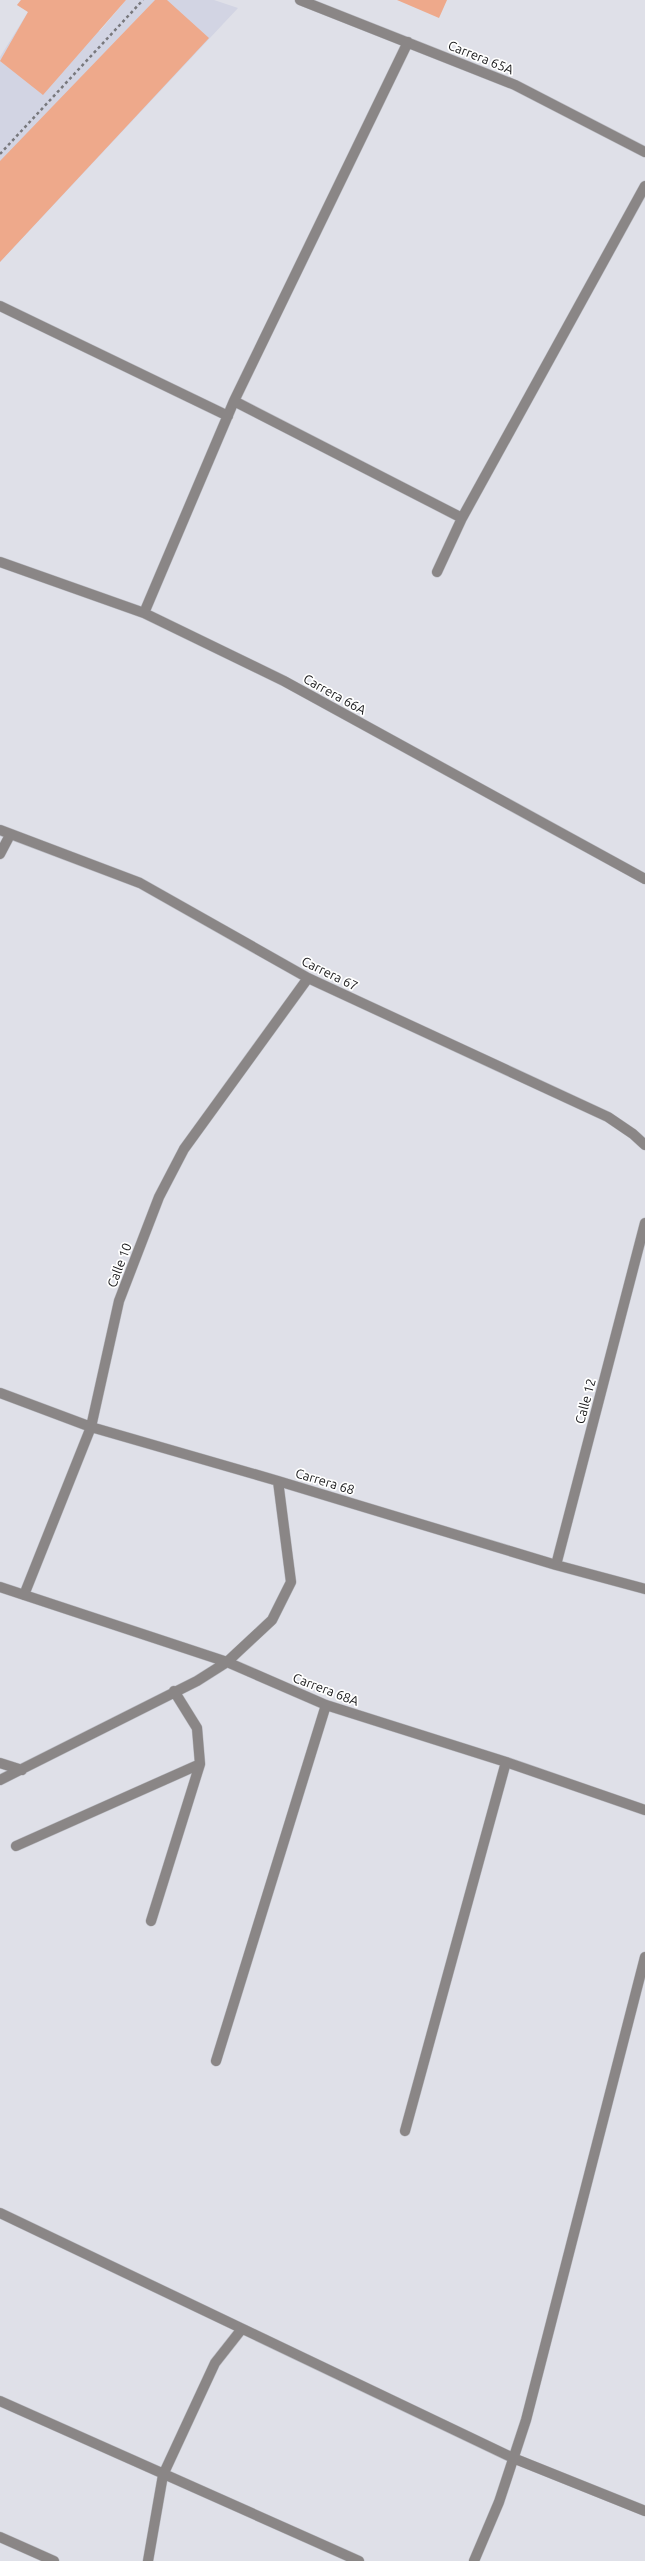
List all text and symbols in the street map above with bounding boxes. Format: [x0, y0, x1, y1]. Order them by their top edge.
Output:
street label: Carrera 65A [446, 38, 516, 77]
street label: Carrera 66A [301, 671, 369, 717]
street label: Carrera 67 [300, 953, 360, 993]
street label: Calle 10 [104, 1241, 134, 1289]
street label: Calle 12 [572, 1377, 598, 1425]
street label: Carrera 68 [294, 1465, 356, 1497]
street label: Carrera 68A [291, 1670, 361, 1708]

